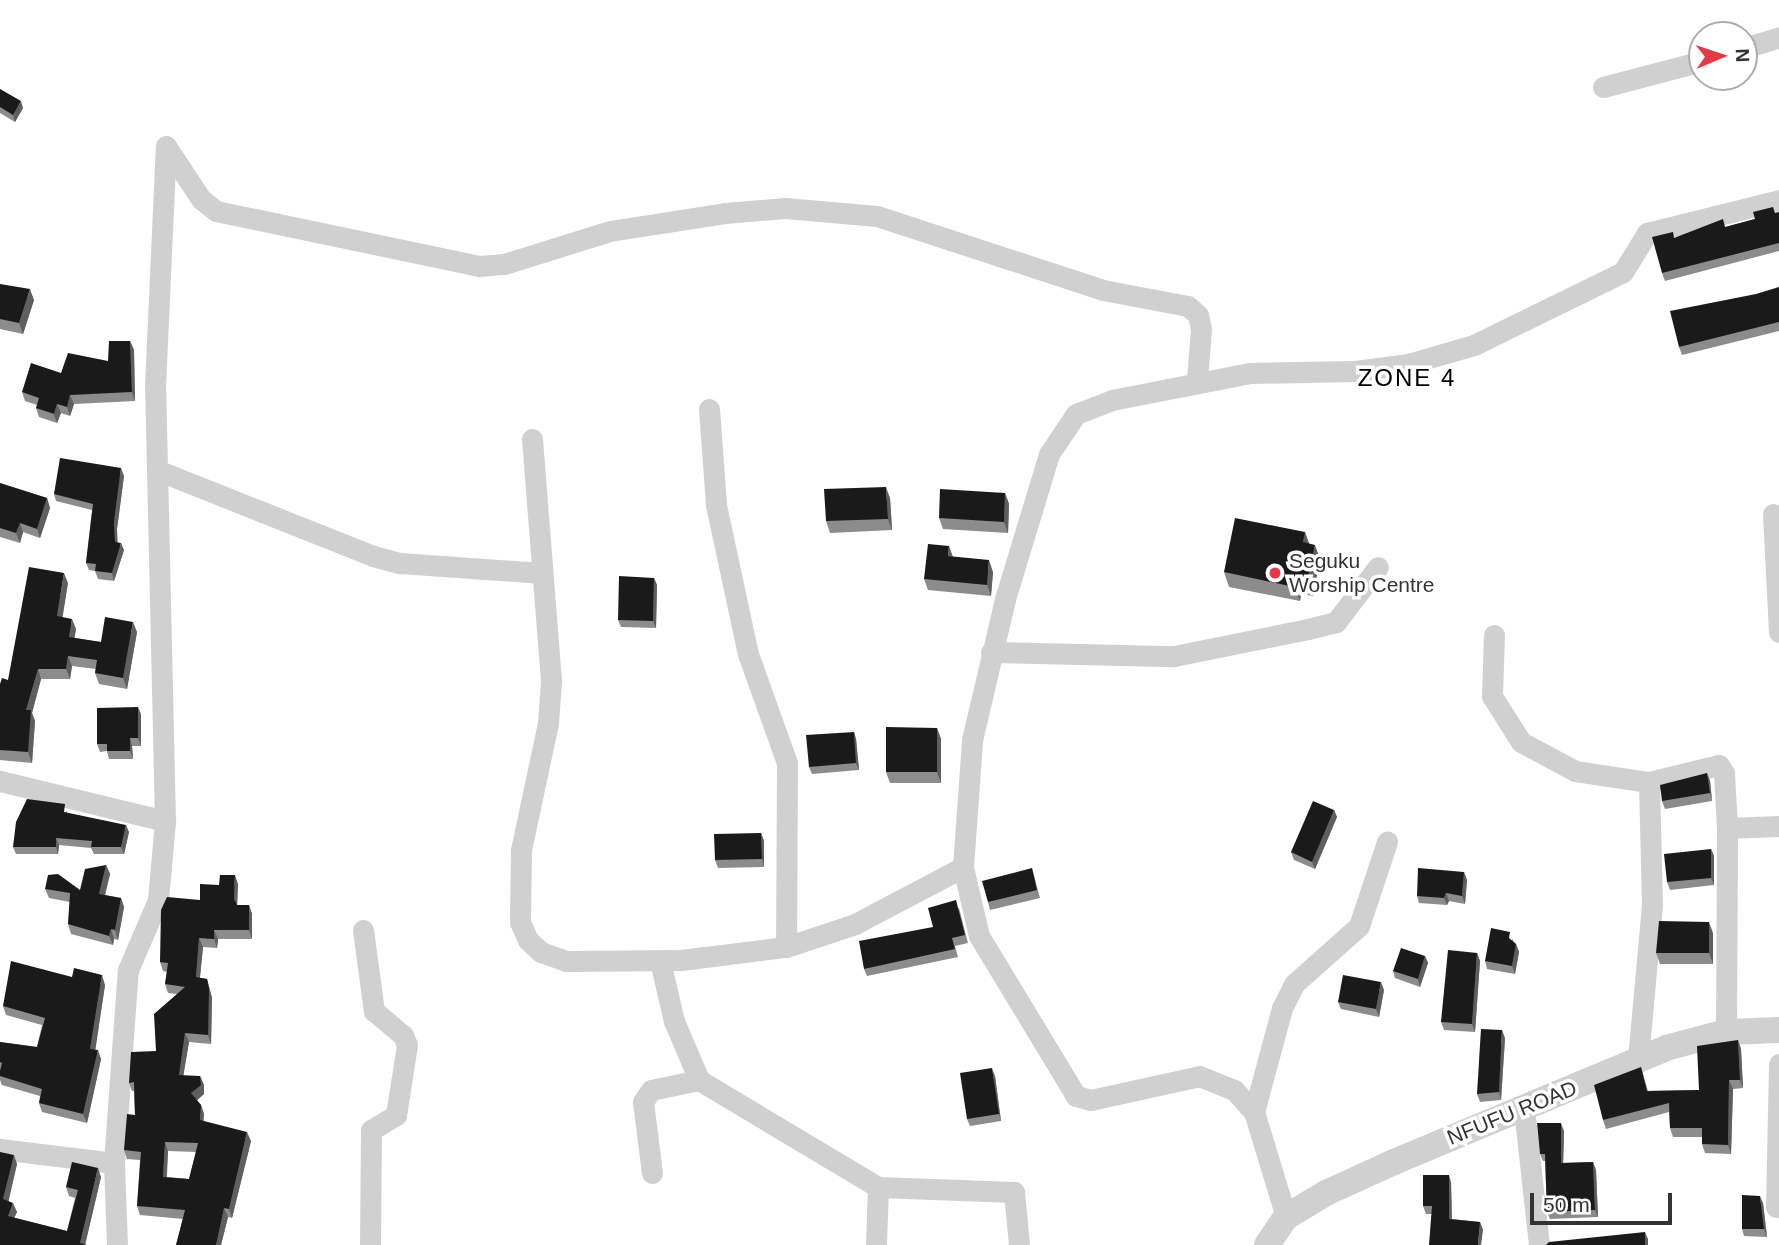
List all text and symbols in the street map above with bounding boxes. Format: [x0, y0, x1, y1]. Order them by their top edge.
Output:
north arrow [1688, 21, 1758, 91]
text: N [1732, 48, 1753, 63]
district label: ZONE 4 [1358, 364, 1456, 392]
place label: Seguku Worship Centre [1289, 548, 1435, 598]
marker: Seguku Worship Centre [1267, 565, 1283, 581]
street label: NFUFU ROAD [1443, 1076, 1581, 1150]
scale bar [1534, 1178, 1676, 1222]
text: 50 m [1543, 1193, 1590, 1216]

